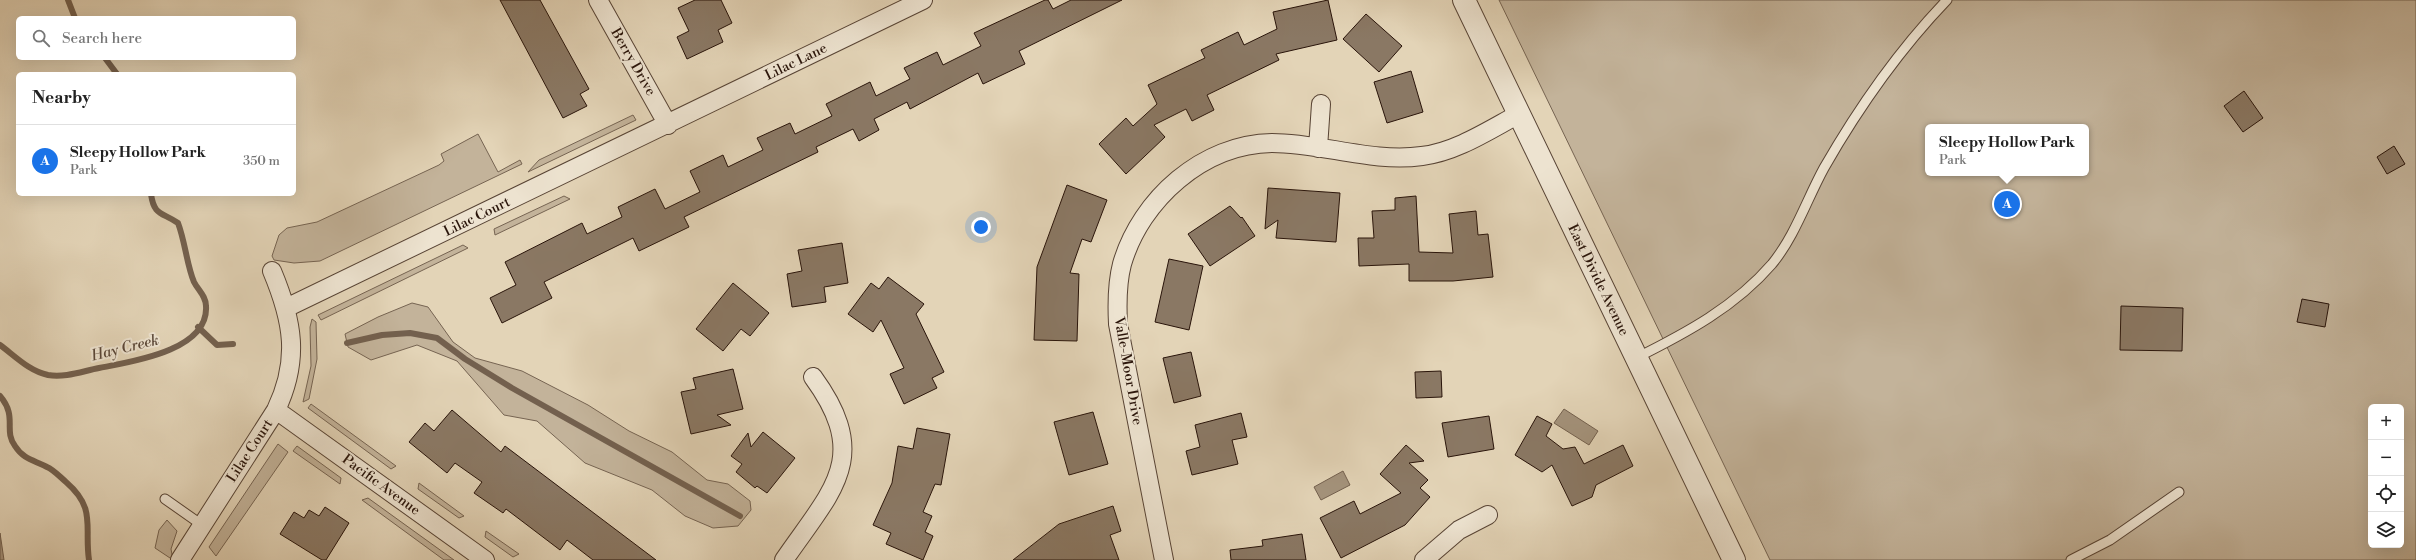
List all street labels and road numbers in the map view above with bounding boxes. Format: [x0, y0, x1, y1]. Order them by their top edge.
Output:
street label: Berry Drive [606, 24, 660, 99]
street label: Lilac Lane [762, 39, 830, 85]
street label: Lilac Court [441, 193, 513, 241]
street label: East Divide Avenue [1563, 221, 1633, 339]
street label: Valle-Moor Drive [1109, 315, 1146, 426]
street label: Lilac Court [223, 416, 277, 486]
street label: Pacific Avenue [338, 451, 424, 519]

